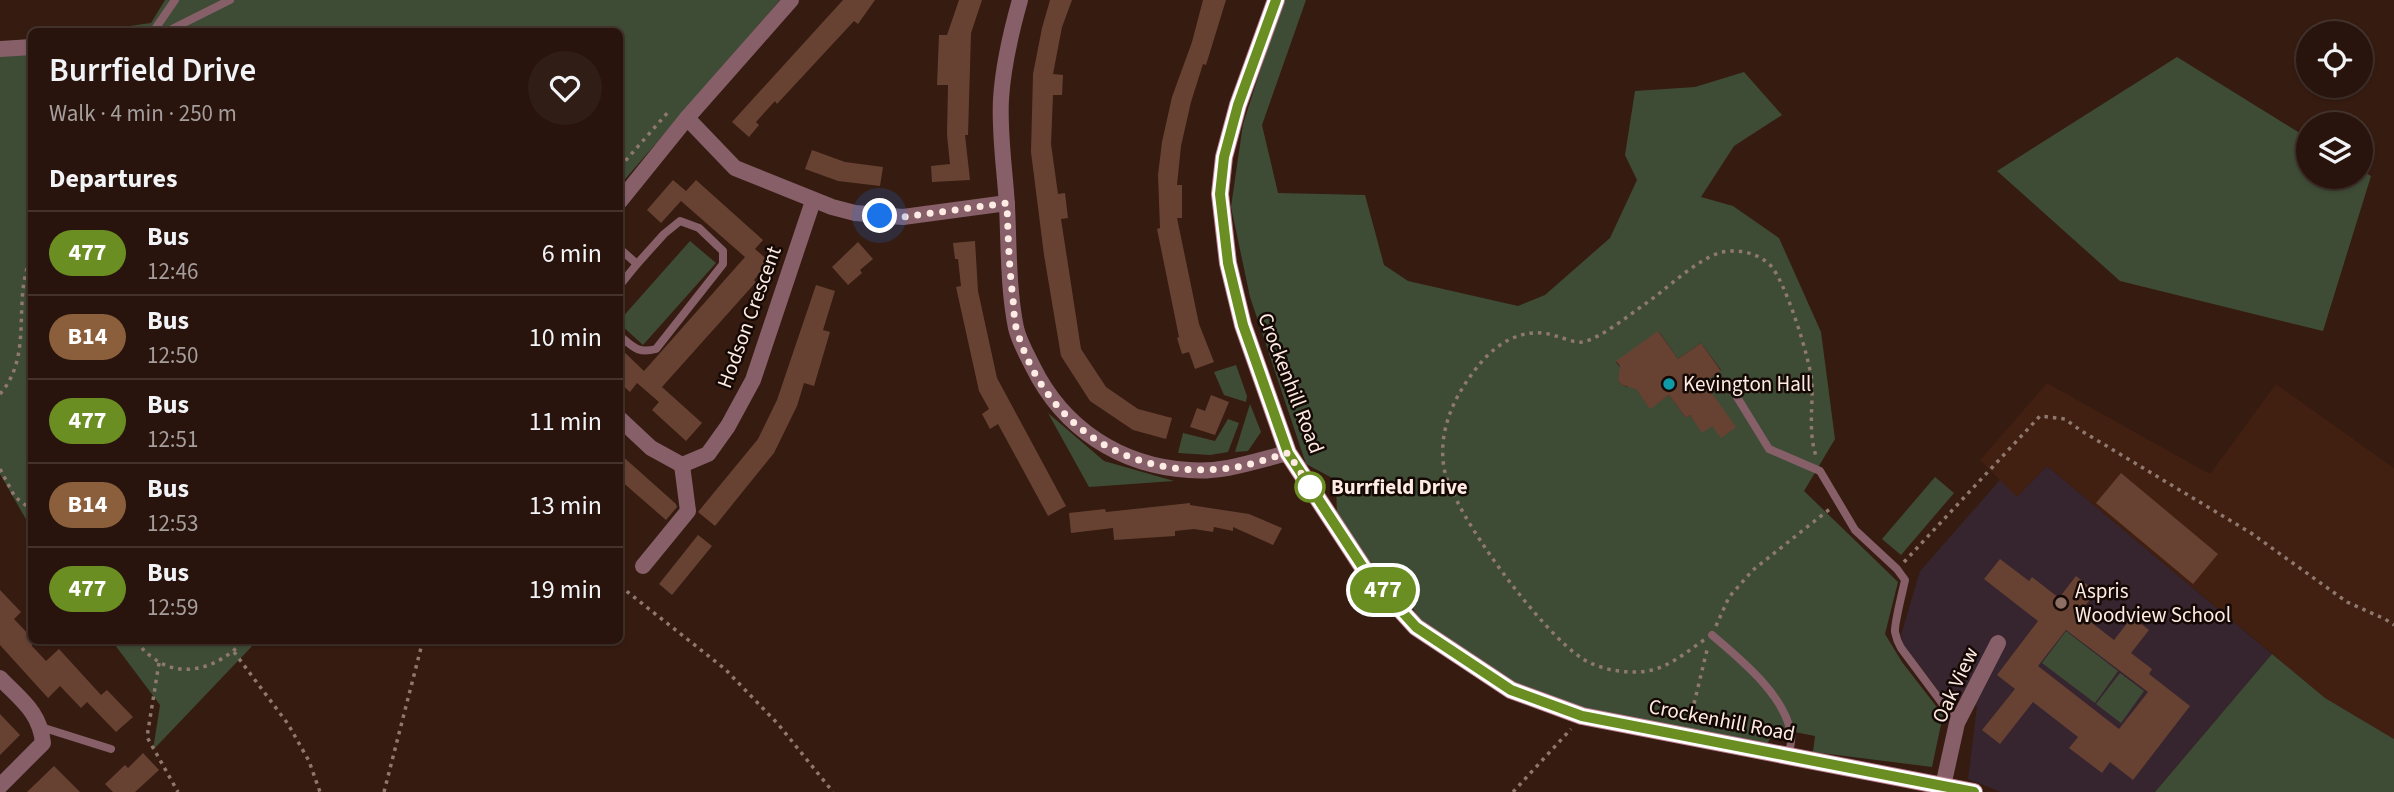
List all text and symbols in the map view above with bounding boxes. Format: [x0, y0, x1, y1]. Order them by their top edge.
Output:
map controls [2296, 21, 2373, 189]
button: locate [2296, 21, 2373, 98]
text: Burrfield Drive [49, 47, 256, 94]
button: heart [528, 51, 602, 125]
text: Walk · 4 min · 250 m [49, 97, 237, 130]
button: layers [2296, 112, 2373, 189]
text: Departures [49, 160, 177, 197]
your location [862, 198, 897, 233]
text: Bus [147, 218, 189, 255]
text: 477 [68, 235, 107, 270]
text: 6 min [542, 235, 602, 272]
street label: Hodson Crescent [709, 242, 789, 392]
text: 12:46 [147, 255, 198, 288]
text: Bus [147, 302, 189, 339]
street label: Crockenhill Road [1250, 308, 1332, 458]
text: B14 [68, 319, 107, 354]
text: 10 min [529, 319, 602, 356]
text: 12:50 [147, 339, 198, 372]
place label: Kevington Hall [1683, 369, 1811, 399]
marker: Kevington Hall [1661, 376, 1677, 392]
text: Bus [147, 386, 189, 423]
text: 477 [68, 403, 107, 438]
text: 11 min [529, 403, 602, 440]
text: 12:51 [147, 423, 198, 456]
text: Bus [147, 470, 189, 507]
marker: Burrfield Drive [1295, 472, 1325, 502]
place label: Burrfield Drive [1331, 472, 1468, 502]
text: B14 [68, 487, 107, 522]
text: 13 min [529, 487, 602, 524]
text: 12:53 [147, 507, 198, 540]
text: Bus [147, 554, 189, 591]
line badge: 477 [1343, 567, 1423, 613]
text: 477 [68, 571, 107, 606]
text: 19 min [529, 571, 602, 608]
text: 477 [1364, 572, 1402, 607]
place label: Aspris Woodview School [2075, 576, 2231, 630]
text: 12:59 [147, 591, 198, 624]
marker: Aspris Woodview School [2053, 595, 2069, 611]
street label: Oak View [1924, 642, 1986, 728]
street label: Crockenhill Road [1646, 691, 1798, 749]

